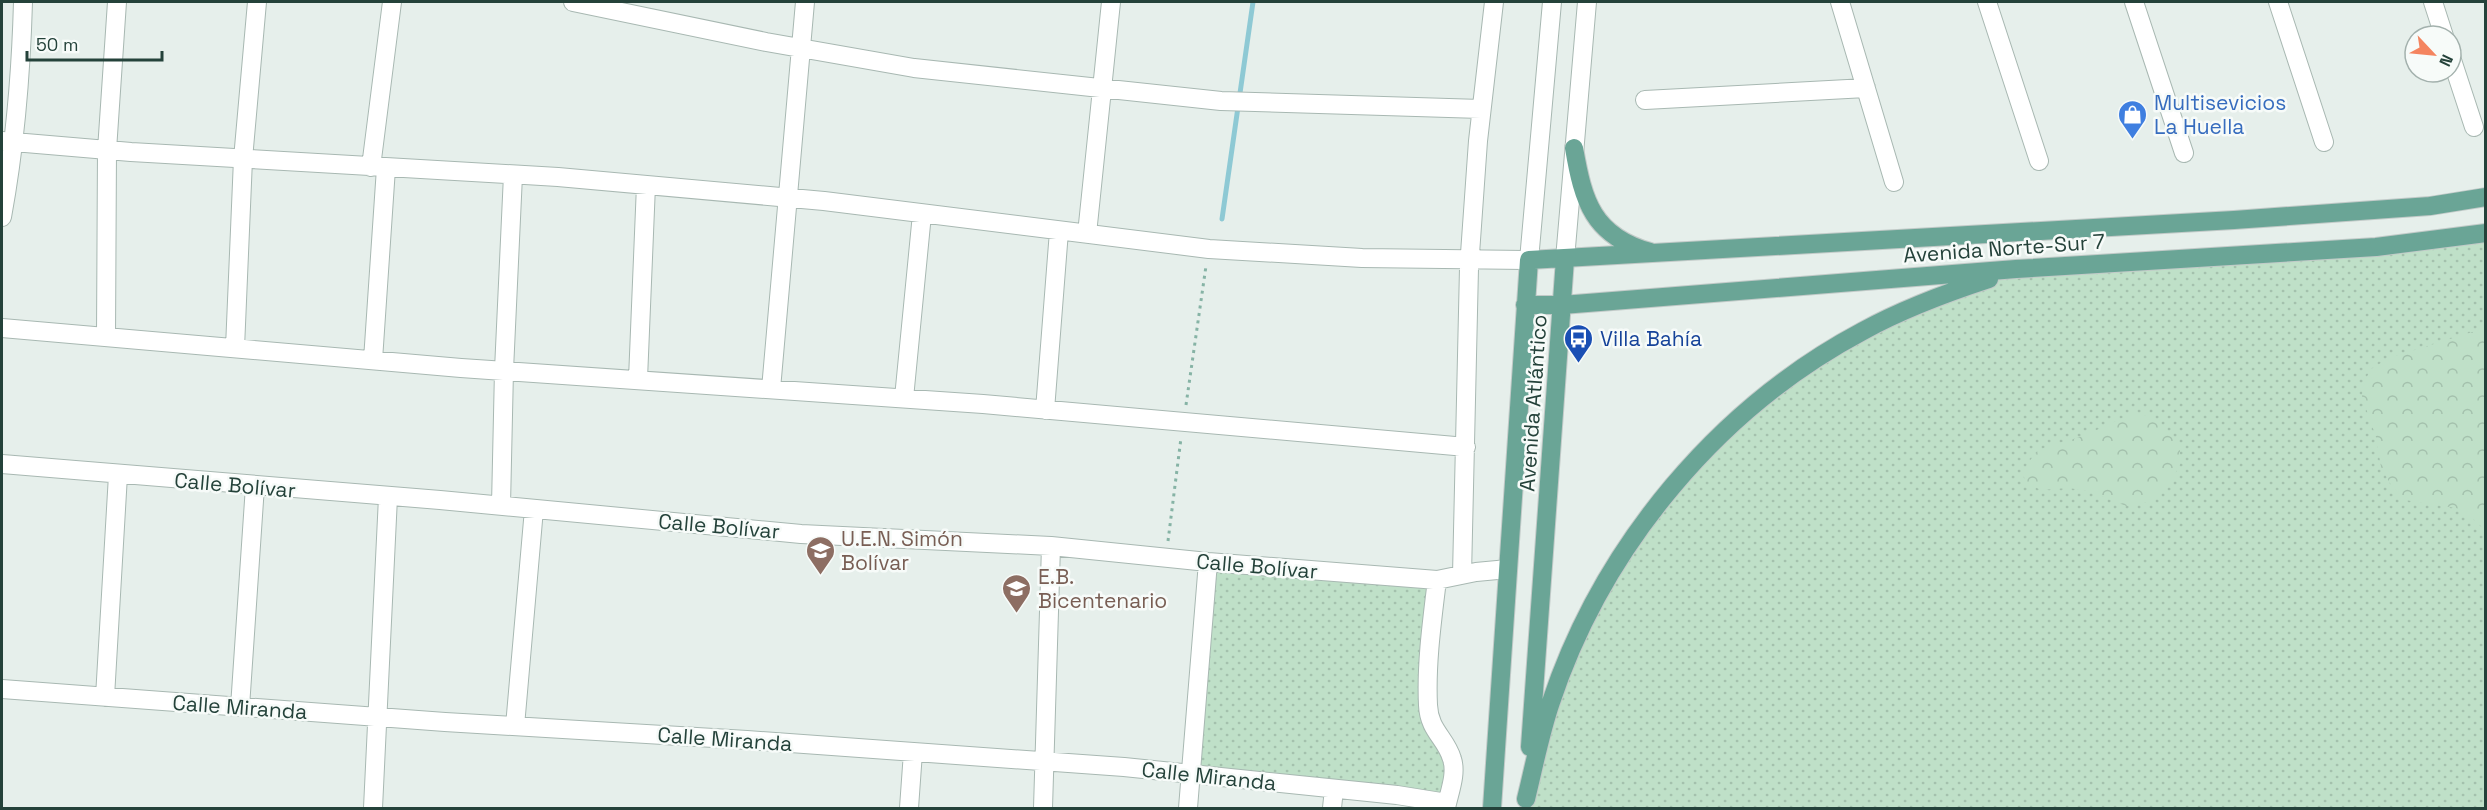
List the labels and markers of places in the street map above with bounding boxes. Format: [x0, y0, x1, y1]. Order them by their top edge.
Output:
place label: Multisevicios La Huella [2154, 89, 2286, 140]
shop icon: Multisevicios La Huella [2117, 98, 2149, 140]
bus stop icon: Villa Bahía [1563, 322, 1595, 364]
place label: Villa Bahía [1600, 325, 1702, 352]
place label: U.E.N. Simón Bolívar [841, 525, 963, 576]
school or university icon: U.E.N. Simón Bolívar [804, 534, 836, 576]
place label: E.B. Bicentenario [1038, 563, 1167, 614]
school or university icon: E.B. Bicentenario [1001, 572, 1033, 614]

